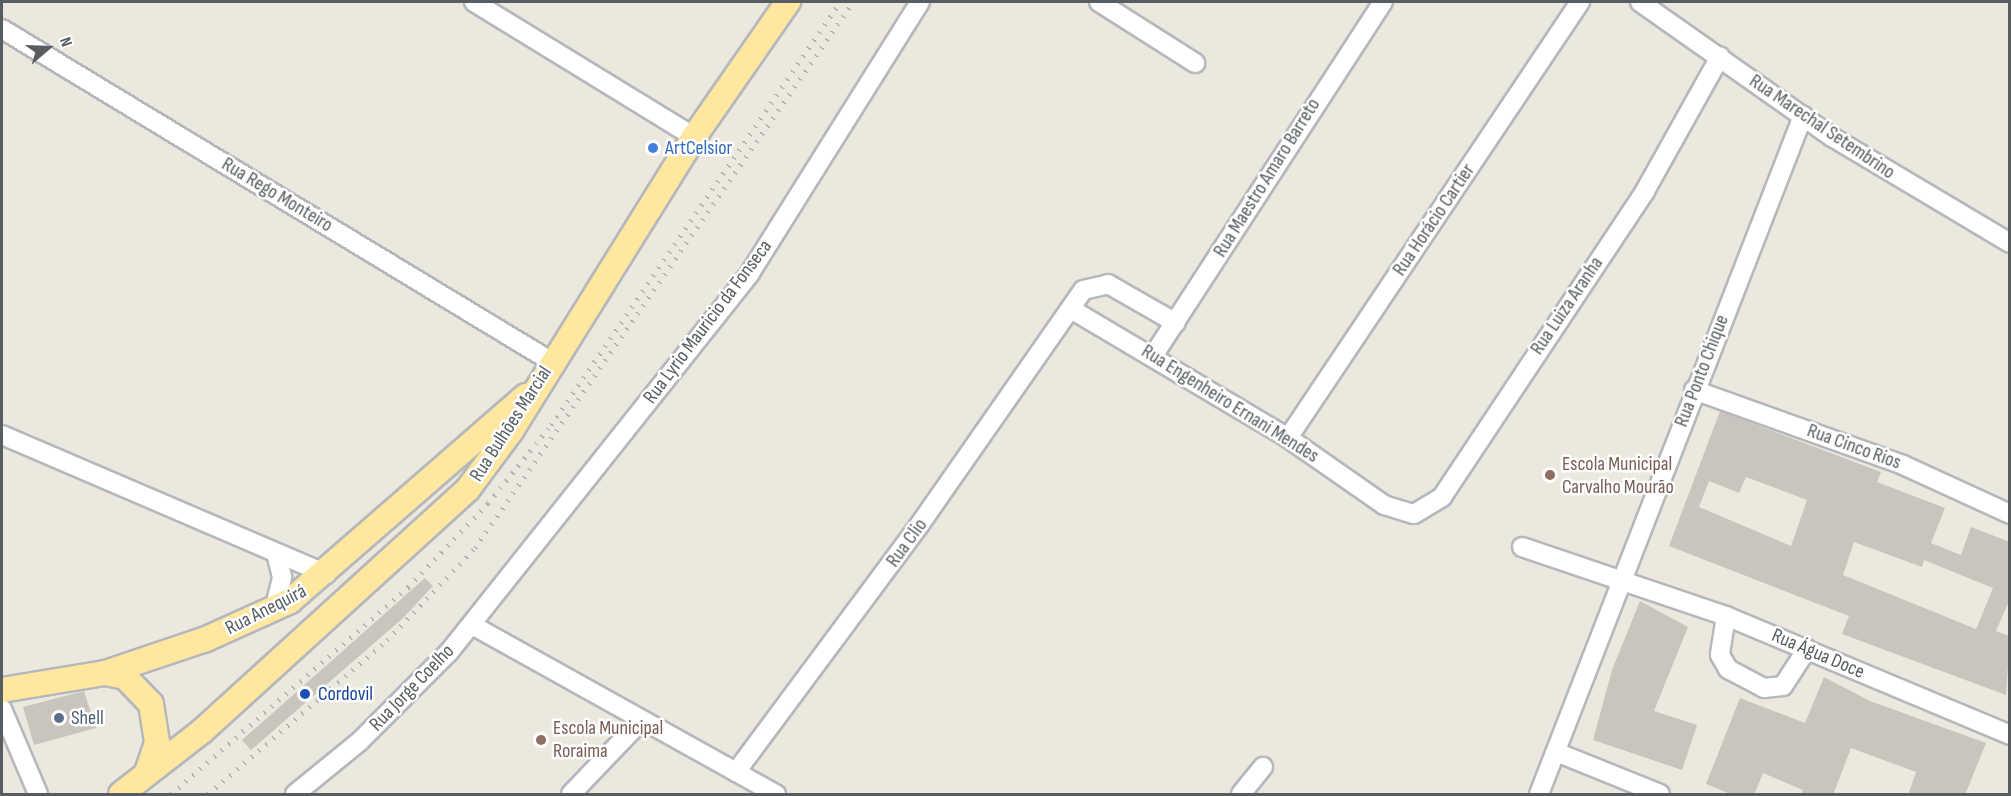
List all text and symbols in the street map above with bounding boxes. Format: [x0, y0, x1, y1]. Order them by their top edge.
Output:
north arrow [18, 18, 78, 78]
text: N [55, 35, 76, 49]
street label: Rua Marechal Setembrino [1745, 69, 1899, 185]
street label: Rua Maestro Amaro Barreto [1208, 94, 1326, 262]
place label: ArtCelsior [665, 136, 732, 160]
marker: ArtCelsior [646, 141, 660, 155]
street label: Rua Rego Monteiro [217, 152, 337, 238]
street label: Rua Horácio Cartier [1388, 159, 1480, 281]
street label: Rua Lyrio Mauricio da Fonseca [639, 235, 777, 409]
street label: Rua Luiza Aranha [1525, 252, 1609, 360]
street label: Rua Ponto Chique [1670, 312, 1734, 430]
street label: Rua Engenheiro Ernani Mendes [1137, 340, 1323, 468]
street label: Rua Bulhões Marcial [465, 362, 557, 486]
street label: Rua Cinco Rios [1804, 419, 1904, 475]
place label: Escola Municipal Carvalho Mourão [1562, 452, 1674, 499]
marker: Escola Municipal Carvalho Mourão [1543, 468, 1557, 482]
street label: Rua Clio [881, 514, 933, 572]
street label: Rua Anequirá [222, 579, 310, 641]
street label: Rua Água Doce [1768, 624, 1868, 684]
street label: Rua Jorge Coelho [365, 640, 459, 736]
place label: Cordovil [318, 682, 373, 706]
marker: Cordovil [296, 685, 314, 703]
place label: Shell [71, 706, 104, 730]
marker: Shell [52, 711, 66, 725]
place label: Escola Municipal Roraima [553, 716, 663, 763]
marker: Escola Municipal Roraima [534, 733, 548, 747]

